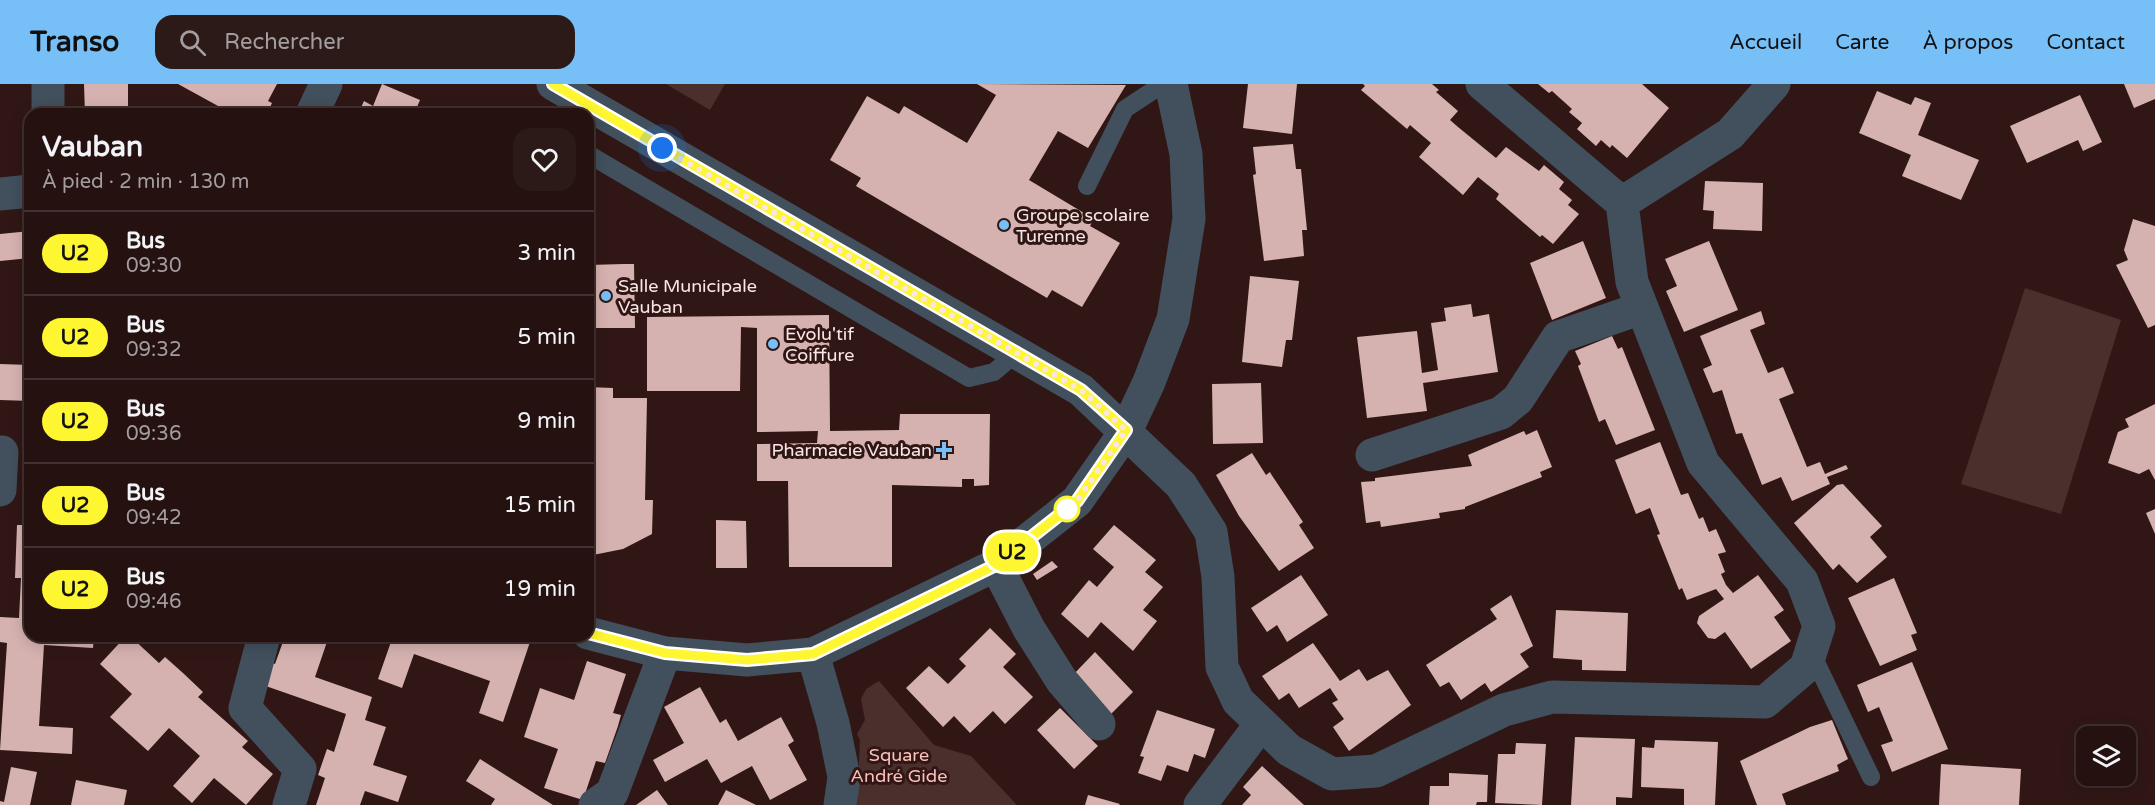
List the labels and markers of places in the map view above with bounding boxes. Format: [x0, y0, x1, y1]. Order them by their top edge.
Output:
place label: Groupe scolaire Turenne [1016, 204, 1149, 247]
marker: Groupe scolaire Turenne [997, 218, 1011, 232]
place label: Salle Municipale Vauban [618, 275, 757, 318]
marker: Salle Municipale Vauban [599, 289, 613, 303]
place label: Evolu'tif Coiffure [785, 323, 854, 366]
marker: Evolu'tif Coiffure [766, 337, 780, 351]
place label: Pharmacie Vauban [772, 439, 932, 461]
marker: Pharmacie Vauban [937, 443, 951, 457]
unlabelled marker [1054, 496, 1080, 522]

